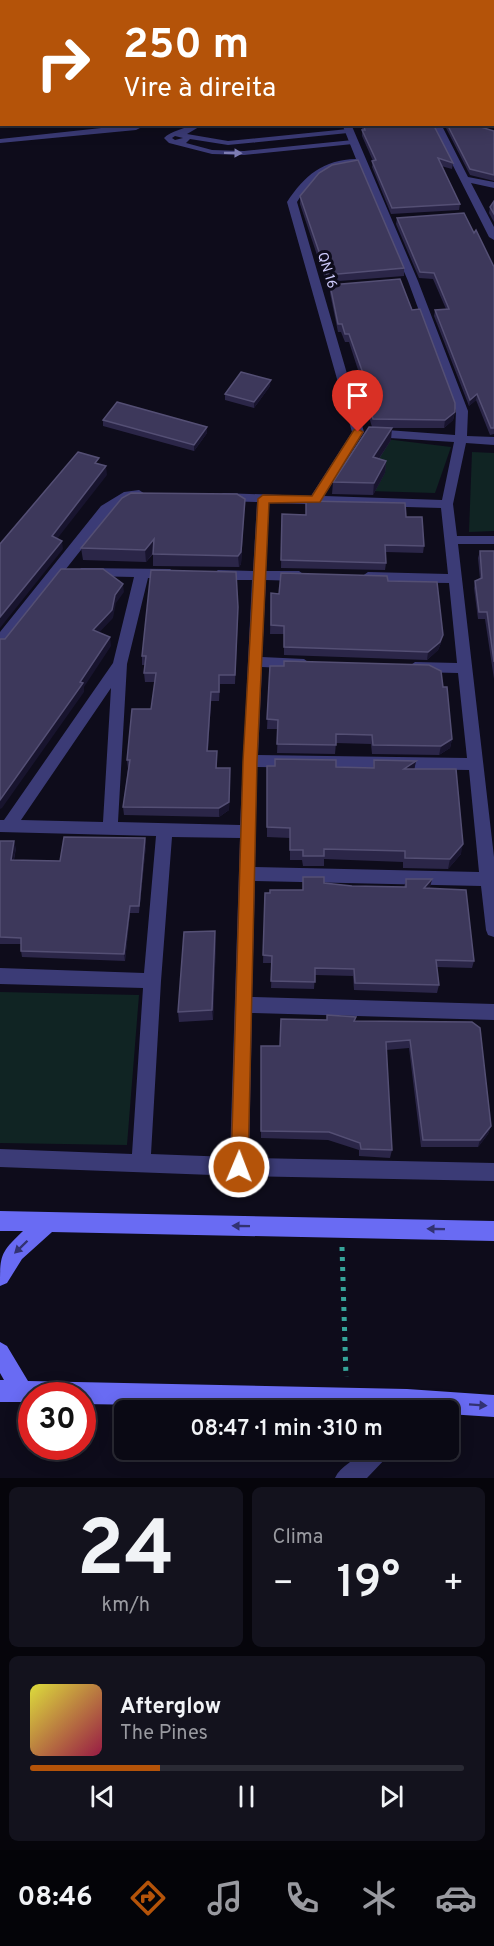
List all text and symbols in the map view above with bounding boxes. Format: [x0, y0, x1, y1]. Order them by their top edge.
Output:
text: 250 m [123, 20, 249, 73]
icon: right [24, 24, 102, 102]
text: Vire à direita [123, 72, 276, 106]
one-way arrow [223, 148, 242, 158]
street label: QN 16 [313, 250, 340, 291]
pin [332, 370, 383, 432]
icon: arrive [341, 379, 374, 412]
position arrow [207, 1135, 271, 1199]
one-way arrow [231, 1221, 250, 1231]
one-way arrow [426, 1225, 445, 1234]
one-way arrow [14, 1240, 29, 1254]
speed limit sign: 30 [18, 1382, 96, 1460]
one-way arrow [469, 1400, 488, 1409]
text: 08:47 · 1 min · 310 m [190, 1416, 383, 1443]
text: 24 [77, 1504, 175, 1603]
text: Clima [273, 1525, 323, 1551]
text: 19° [336, 1556, 400, 1613]
text: − [273, 1564, 294, 1606]
text: + [443, 1564, 464, 1606]
text: km/h [101, 1593, 150, 1619]
text: Afterglow [120, 1694, 221, 1721]
text: The Pines [120, 1721, 208, 1747]
icon: previous [86, 1780, 119, 1813]
icon: pause [230, 1780, 263, 1813]
icon: next [375, 1780, 408, 1813]
icon: directions [127, 1877, 169, 1919]
icon: music [204, 1877, 246, 1919]
icon: phone [281, 1877, 323, 1919]
icon: climate [358, 1877, 400, 1919]
icon: car [435, 1877, 477, 1919]
text: 08:46 [17, 1881, 93, 1915]

